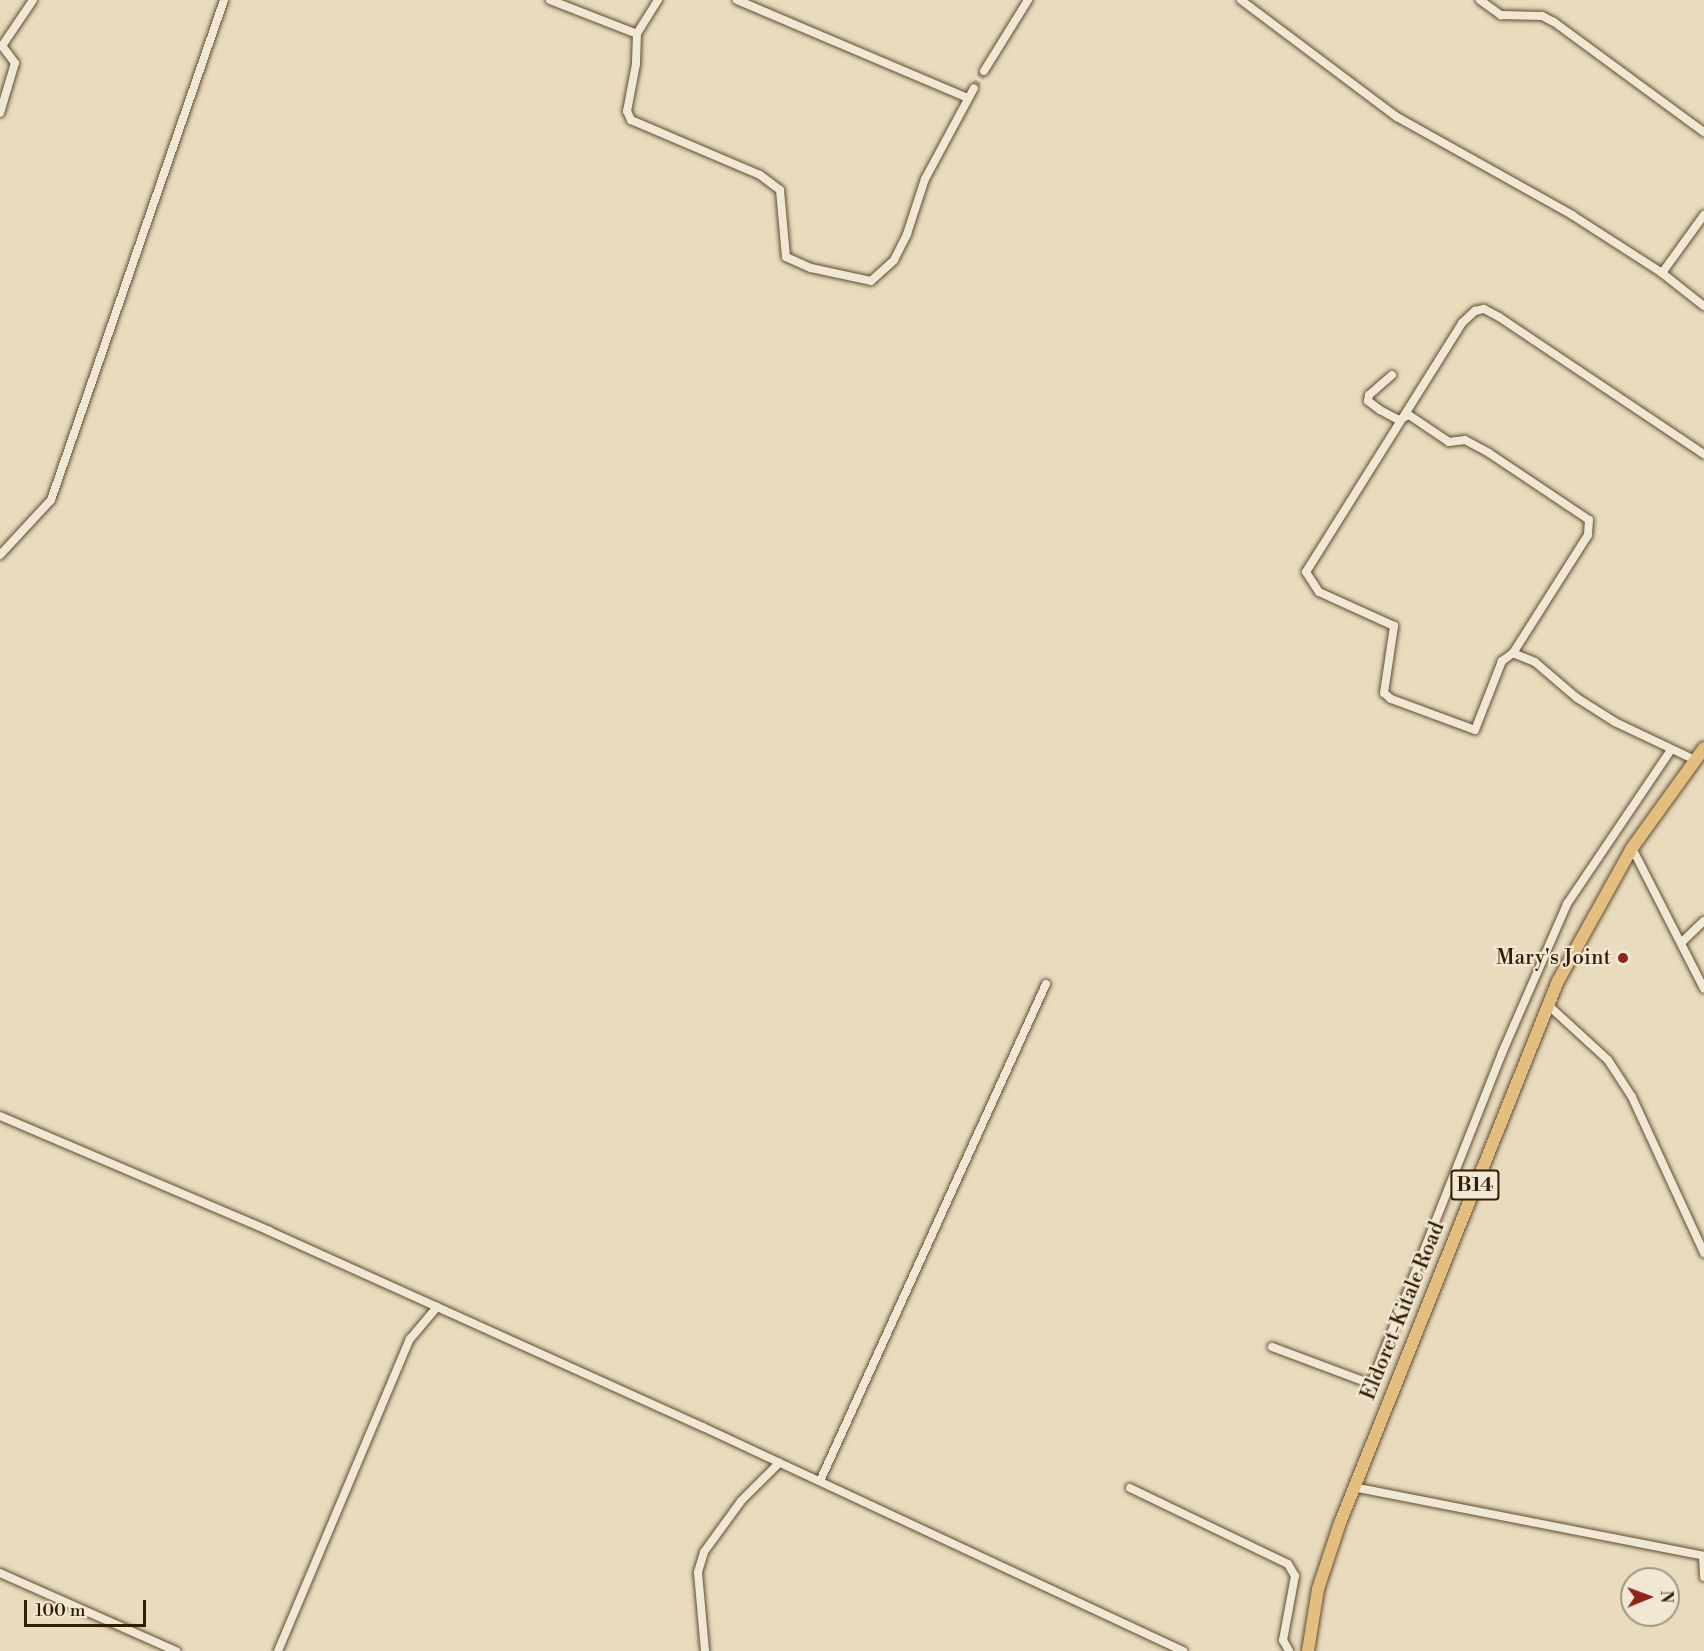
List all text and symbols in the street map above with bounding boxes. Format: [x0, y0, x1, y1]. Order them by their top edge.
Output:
place label: Mary's Joint [1496, 945, 1611, 971]
marker: Mary's Joint [1616, 951, 1630, 965]
road number: B14 [1450, 1168, 1500, 1202]
street label: Eldoret-Kitale Road [1356, 1218, 1450, 1404]
north arrow [1620, 1567, 1680, 1627]
scale bar [27, 1588, 148, 1626]
text: N [1656, 1590, 1676, 1603]
text: 100 m [35, 1599, 86, 1622]

